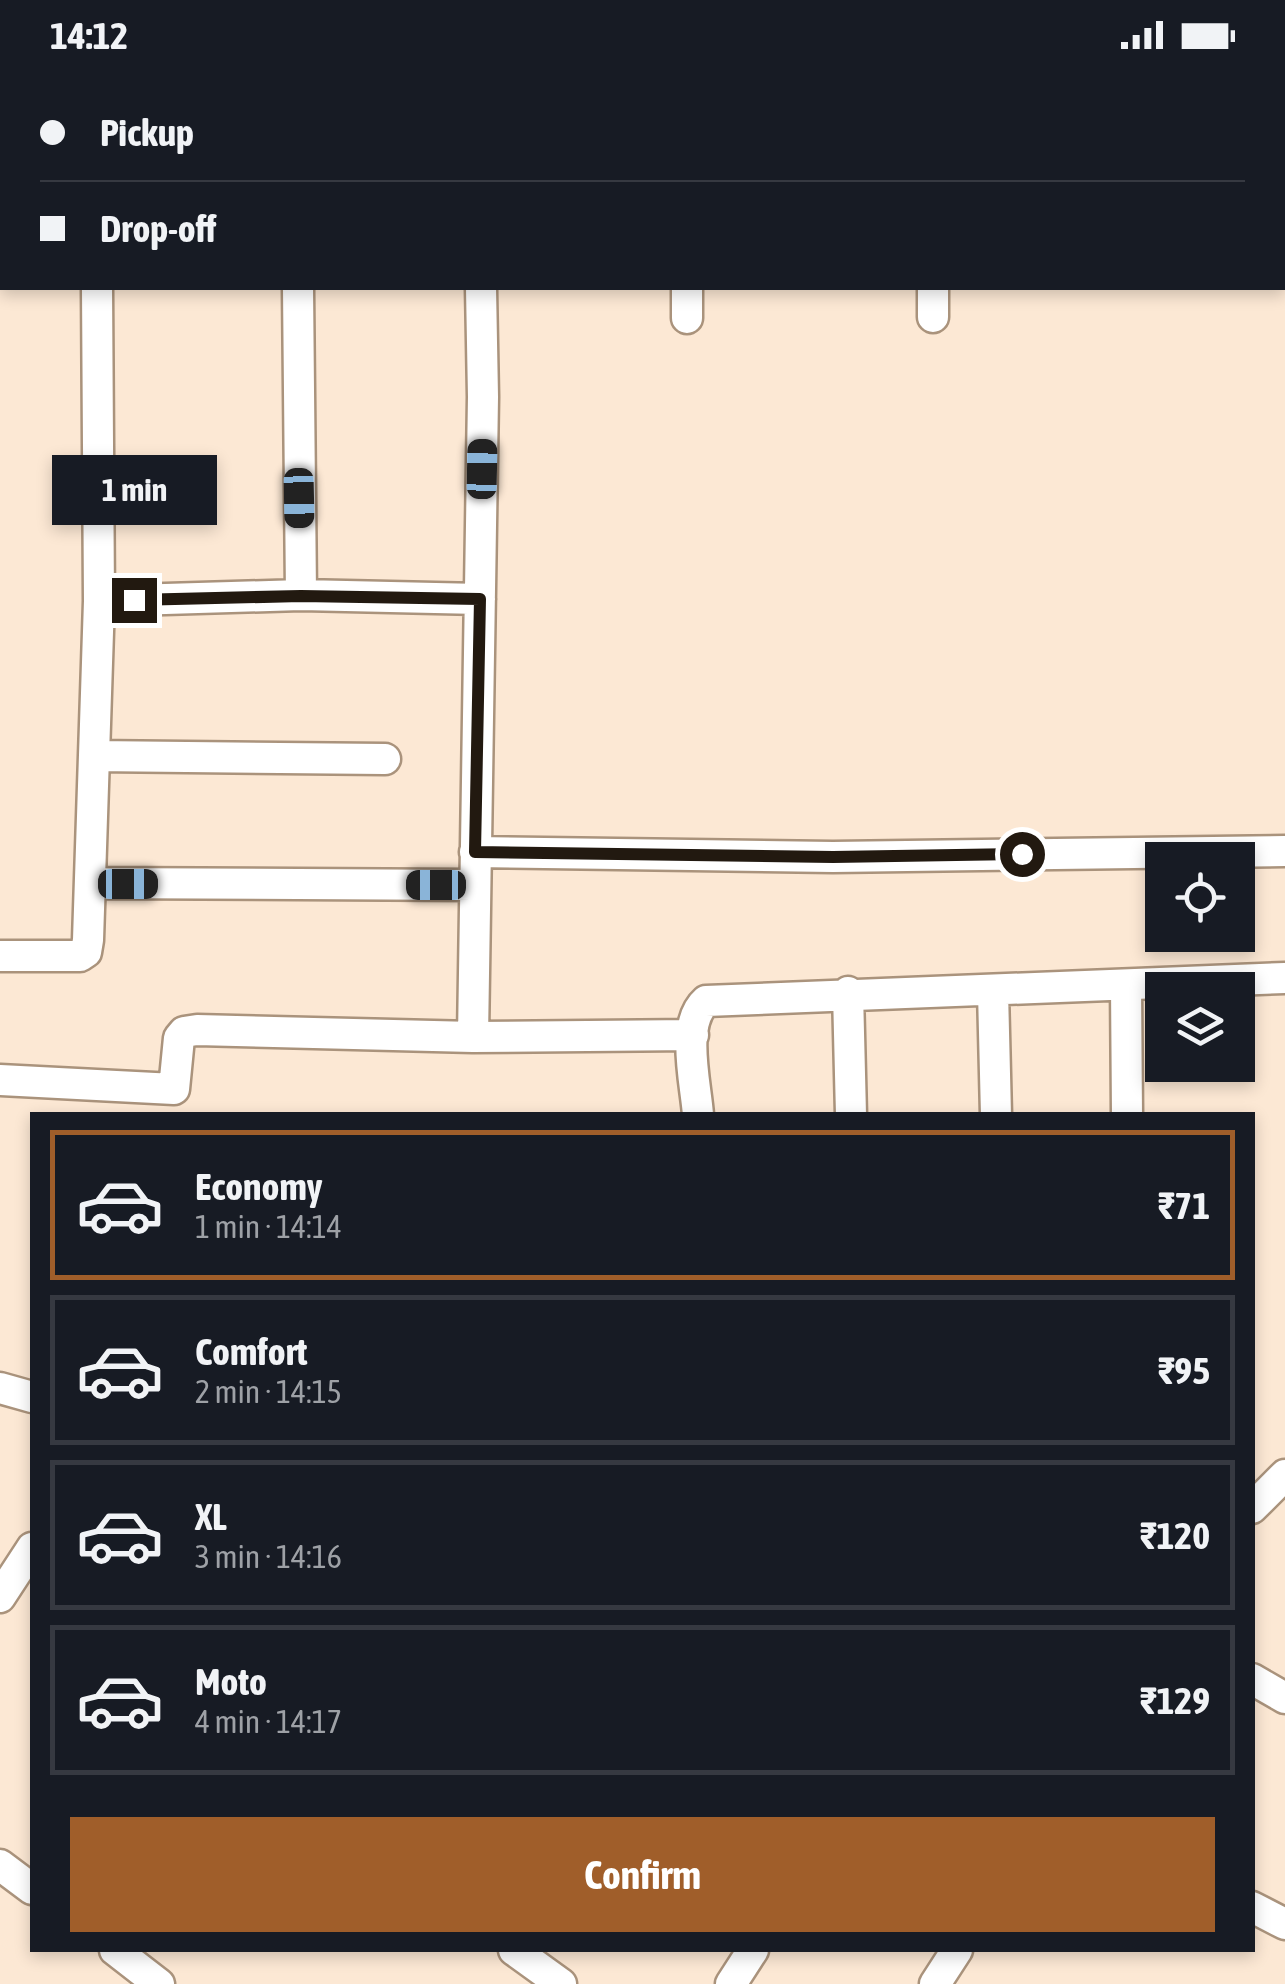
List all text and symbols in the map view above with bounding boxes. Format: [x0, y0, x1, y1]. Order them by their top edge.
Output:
text: 14:12 [50, 14, 128, 57]
text: Pickup [100, 111, 194, 154]
text: Drop-off [100, 207, 216, 250]
car [466, 439, 498, 499]
callout: 1 min [52, 455, 216, 525]
car [283, 468, 315, 528]
text: 1 min [102, 471, 167, 508]
route end [112, 578, 157, 623]
route start [1000, 832, 1045, 877]
map controls [1145, 842, 1255, 1082]
button: locate [1145, 842, 1255, 952]
car [98, 869, 158, 899]
car [406, 870, 466, 900]
button: layers [1145, 972, 1255, 1082]
icon: car [75, 1160, 165, 1250]
text: Economy [195, 1165, 322, 1208]
text: ₹71 [1158, 1184, 1210, 1227]
text: 1 min · 14:14 [195, 1208, 342, 1245]
icon: car [75, 1325, 165, 1415]
text: Comfort [195, 1330, 307, 1373]
text: ₹95 [1158, 1349, 1210, 1392]
text: 2 min · 14:15 [195, 1373, 342, 1410]
icon: car [75, 1490, 165, 1580]
text: XL [195, 1495, 227, 1538]
text: ₹120 [1140, 1514, 1210, 1557]
text: 3 min · 14:16 [195, 1538, 342, 1575]
icon: car [75, 1655, 165, 1745]
text: Moto [195, 1660, 267, 1703]
text: ₹129 [1140, 1679, 1210, 1722]
text: 4 min · 14:17 [195, 1703, 342, 1740]
button: Confirm [70, 1817, 1215, 1932]

